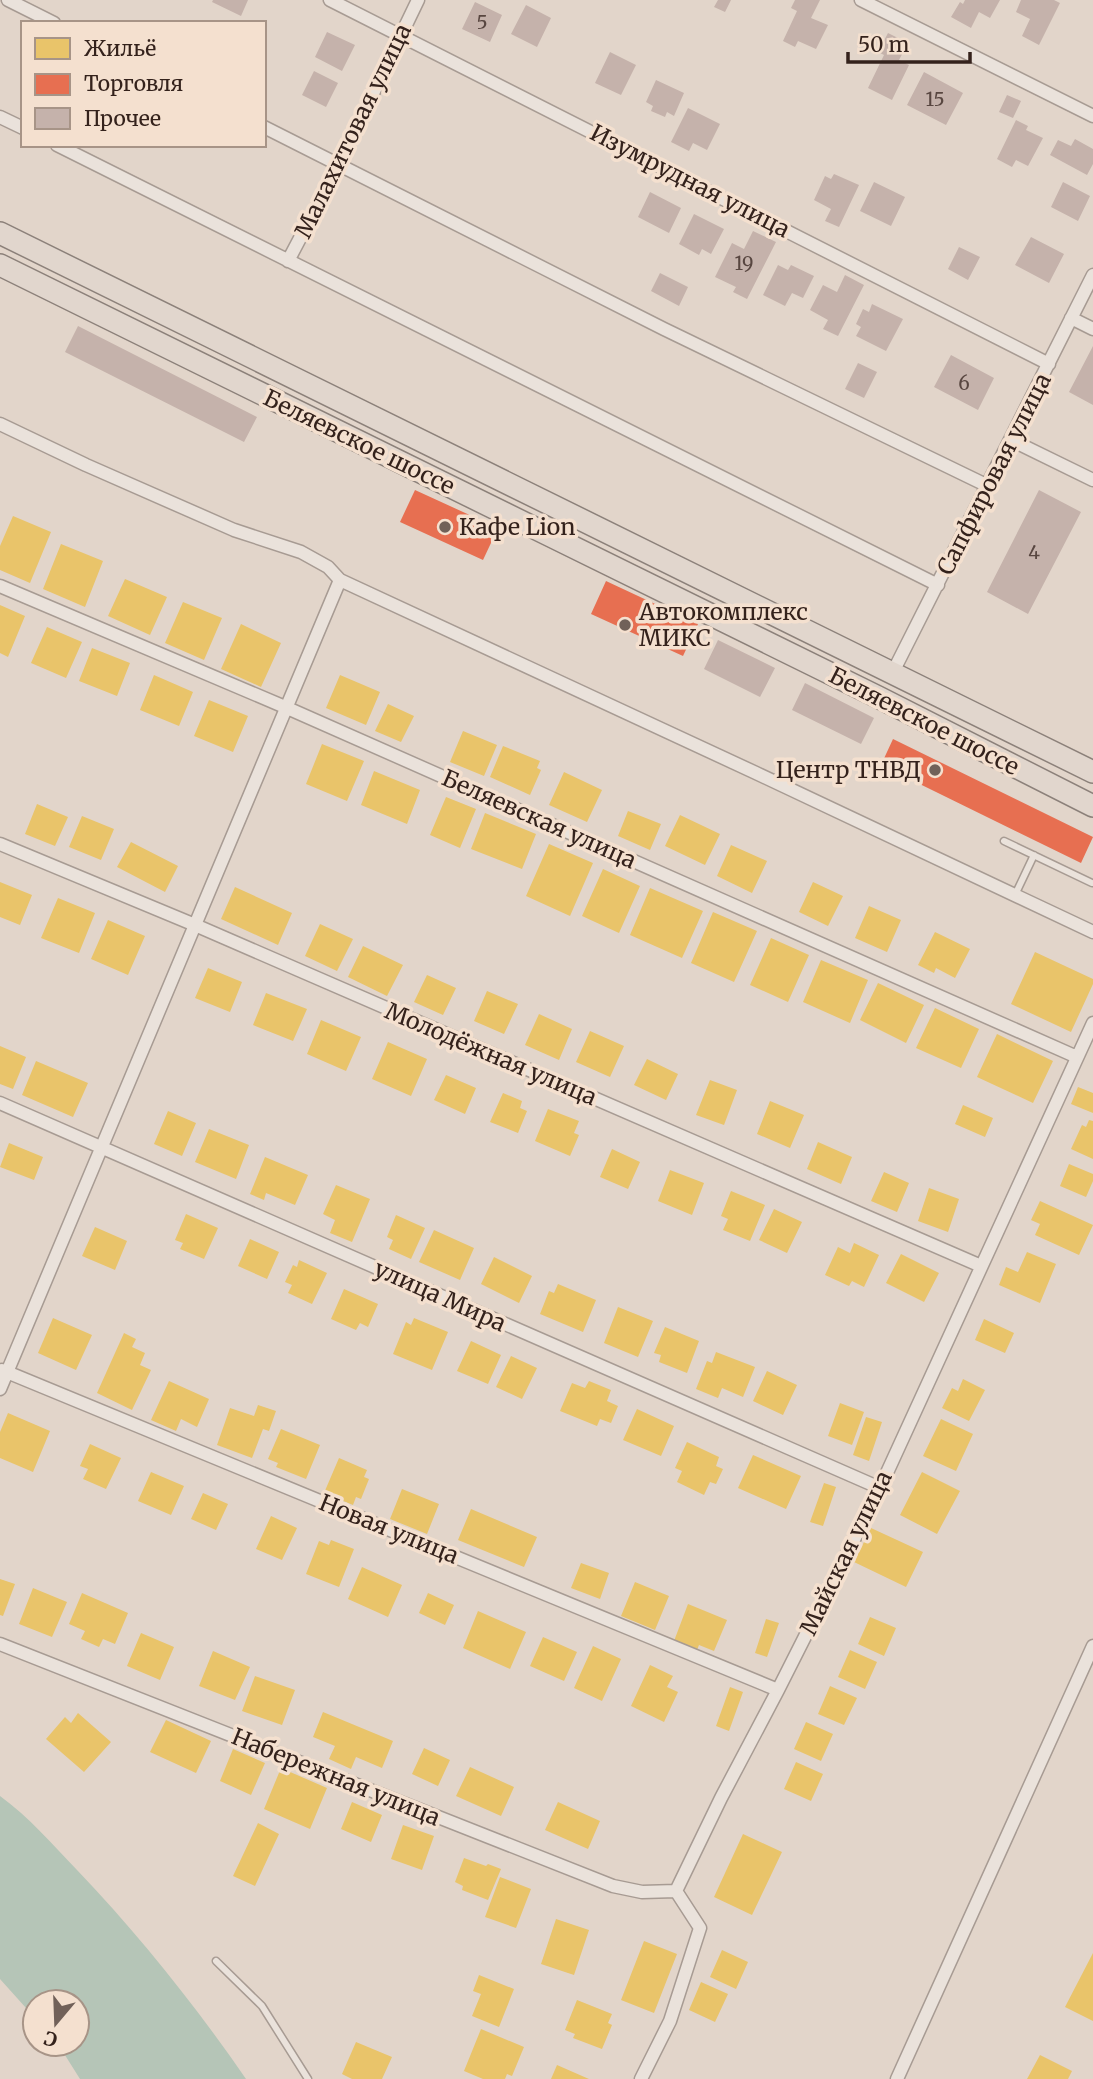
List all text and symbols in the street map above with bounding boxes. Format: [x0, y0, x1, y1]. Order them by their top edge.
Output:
house number: 5 [476, 10, 488, 34]
street label: Малахитовая улица [288, 19, 417, 243]
legend [21, 21, 266, 147]
scale bar [848, 21, 970, 65]
text: 50 m [858, 31, 909, 58]
text: Жильё [84, 35, 156, 62]
text: Торговля [84, 70, 183, 97]
house number: 15 [925, 87, 945, 111]
text: Прочее [84, 105, 161, 132]
street label: Изумрудная улица [585, 118, 795, 243]
house number: 19 [734, 251, 754, 275]
street label: Сапфировая улица [930, 368, 1057, 579]
house number: 6 [958, 371, 970, 395]
street label: Беляевское шоссе [259, 383, 460, 500]
place label: Кафе Lion [459, 512, 575, 541]
marker: Кафе Lion [437, 519, 453, 535]
house number: 4 [1028, 540, 1040, 564]
place label: Автокомплекс МИКС [638, 597, 808, 652]
marker: Автокомплекс МИКС [617, 617, 633, 633]
street label: Беляевское шоссе [824, 660, 1024, 781]
place label: Центр ТНВД [776, 755, 921, 784]
marker: Центр ТНВД [927, 762, 943, 778]
street label: Беляевская улица [438, 763, 641, 874]
street label: Молодёжная улица [381, 996, 601, 1111]
street label: улица Мира [370, 1254, 511, 1338]
street label: Майская улица [793, 1466, 898, 1640]
street label: Новая улица [315, 1487, 463, 1570]
street label: Набережная улица [228, 1721, 445, 1832]
north arrow [21, 1988, 91, 2058]
text: С [41, 2026, 60, 2052]

